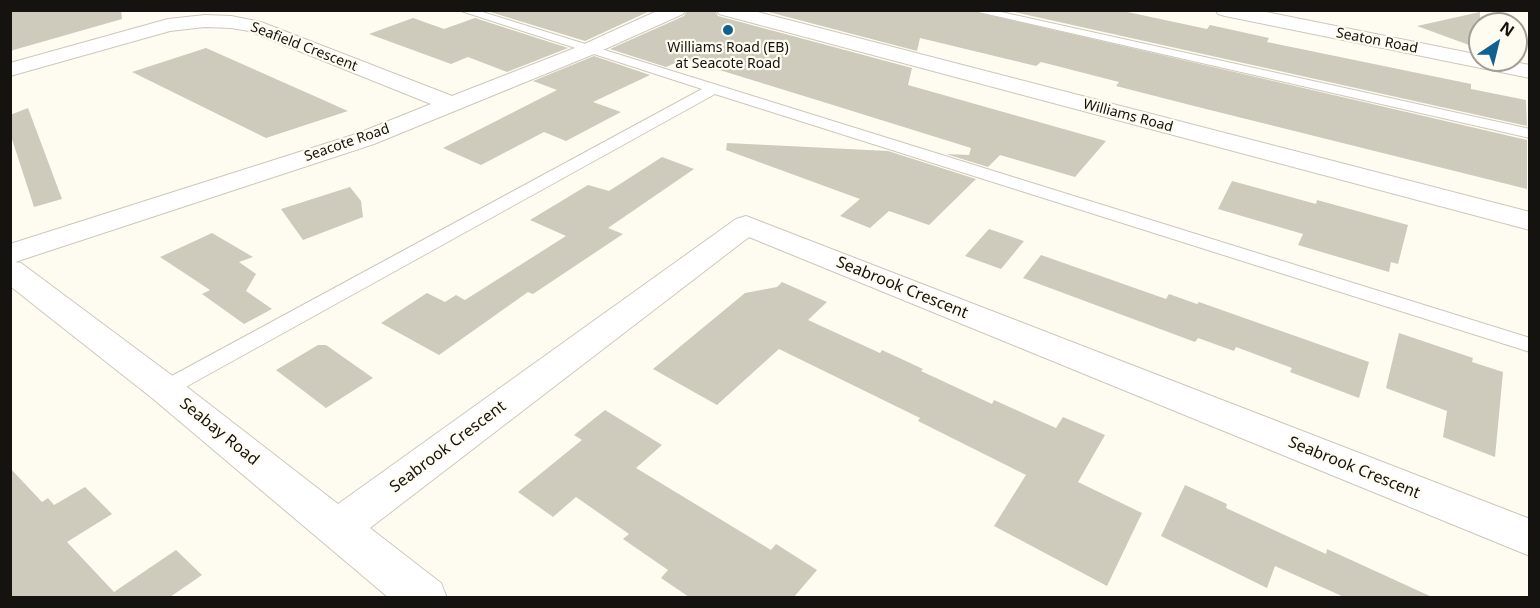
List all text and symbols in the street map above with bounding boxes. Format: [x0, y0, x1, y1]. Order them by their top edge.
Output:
north arrow [1468, 12, 1528, 72]
text: N [1496, 16, 1519, 42]
street label: Seafield Crescent [248, 19, 360, 75]
marker: Williams Road (EB) at Seacote Road [721, 23, 735, 37]
street label: Seaton Road [1335, 25, 1419, 57]
place label: Williams Road (EB) at Seacote Road [667, 40, 789, 72]
street label: Williams Road [1081, 96, 1175, 136]
street label: Seacote Road [302, 121, 392, 165]
street label: Seabrook Crescent [833, 253, 971, 323]
street label: Seabay Road [176, 394, 262, 470]
street label: Seabrook Crescent [386, 397, 510, 497]
street label: Seabrook Crescent [1285, 433, 1423, 503]

